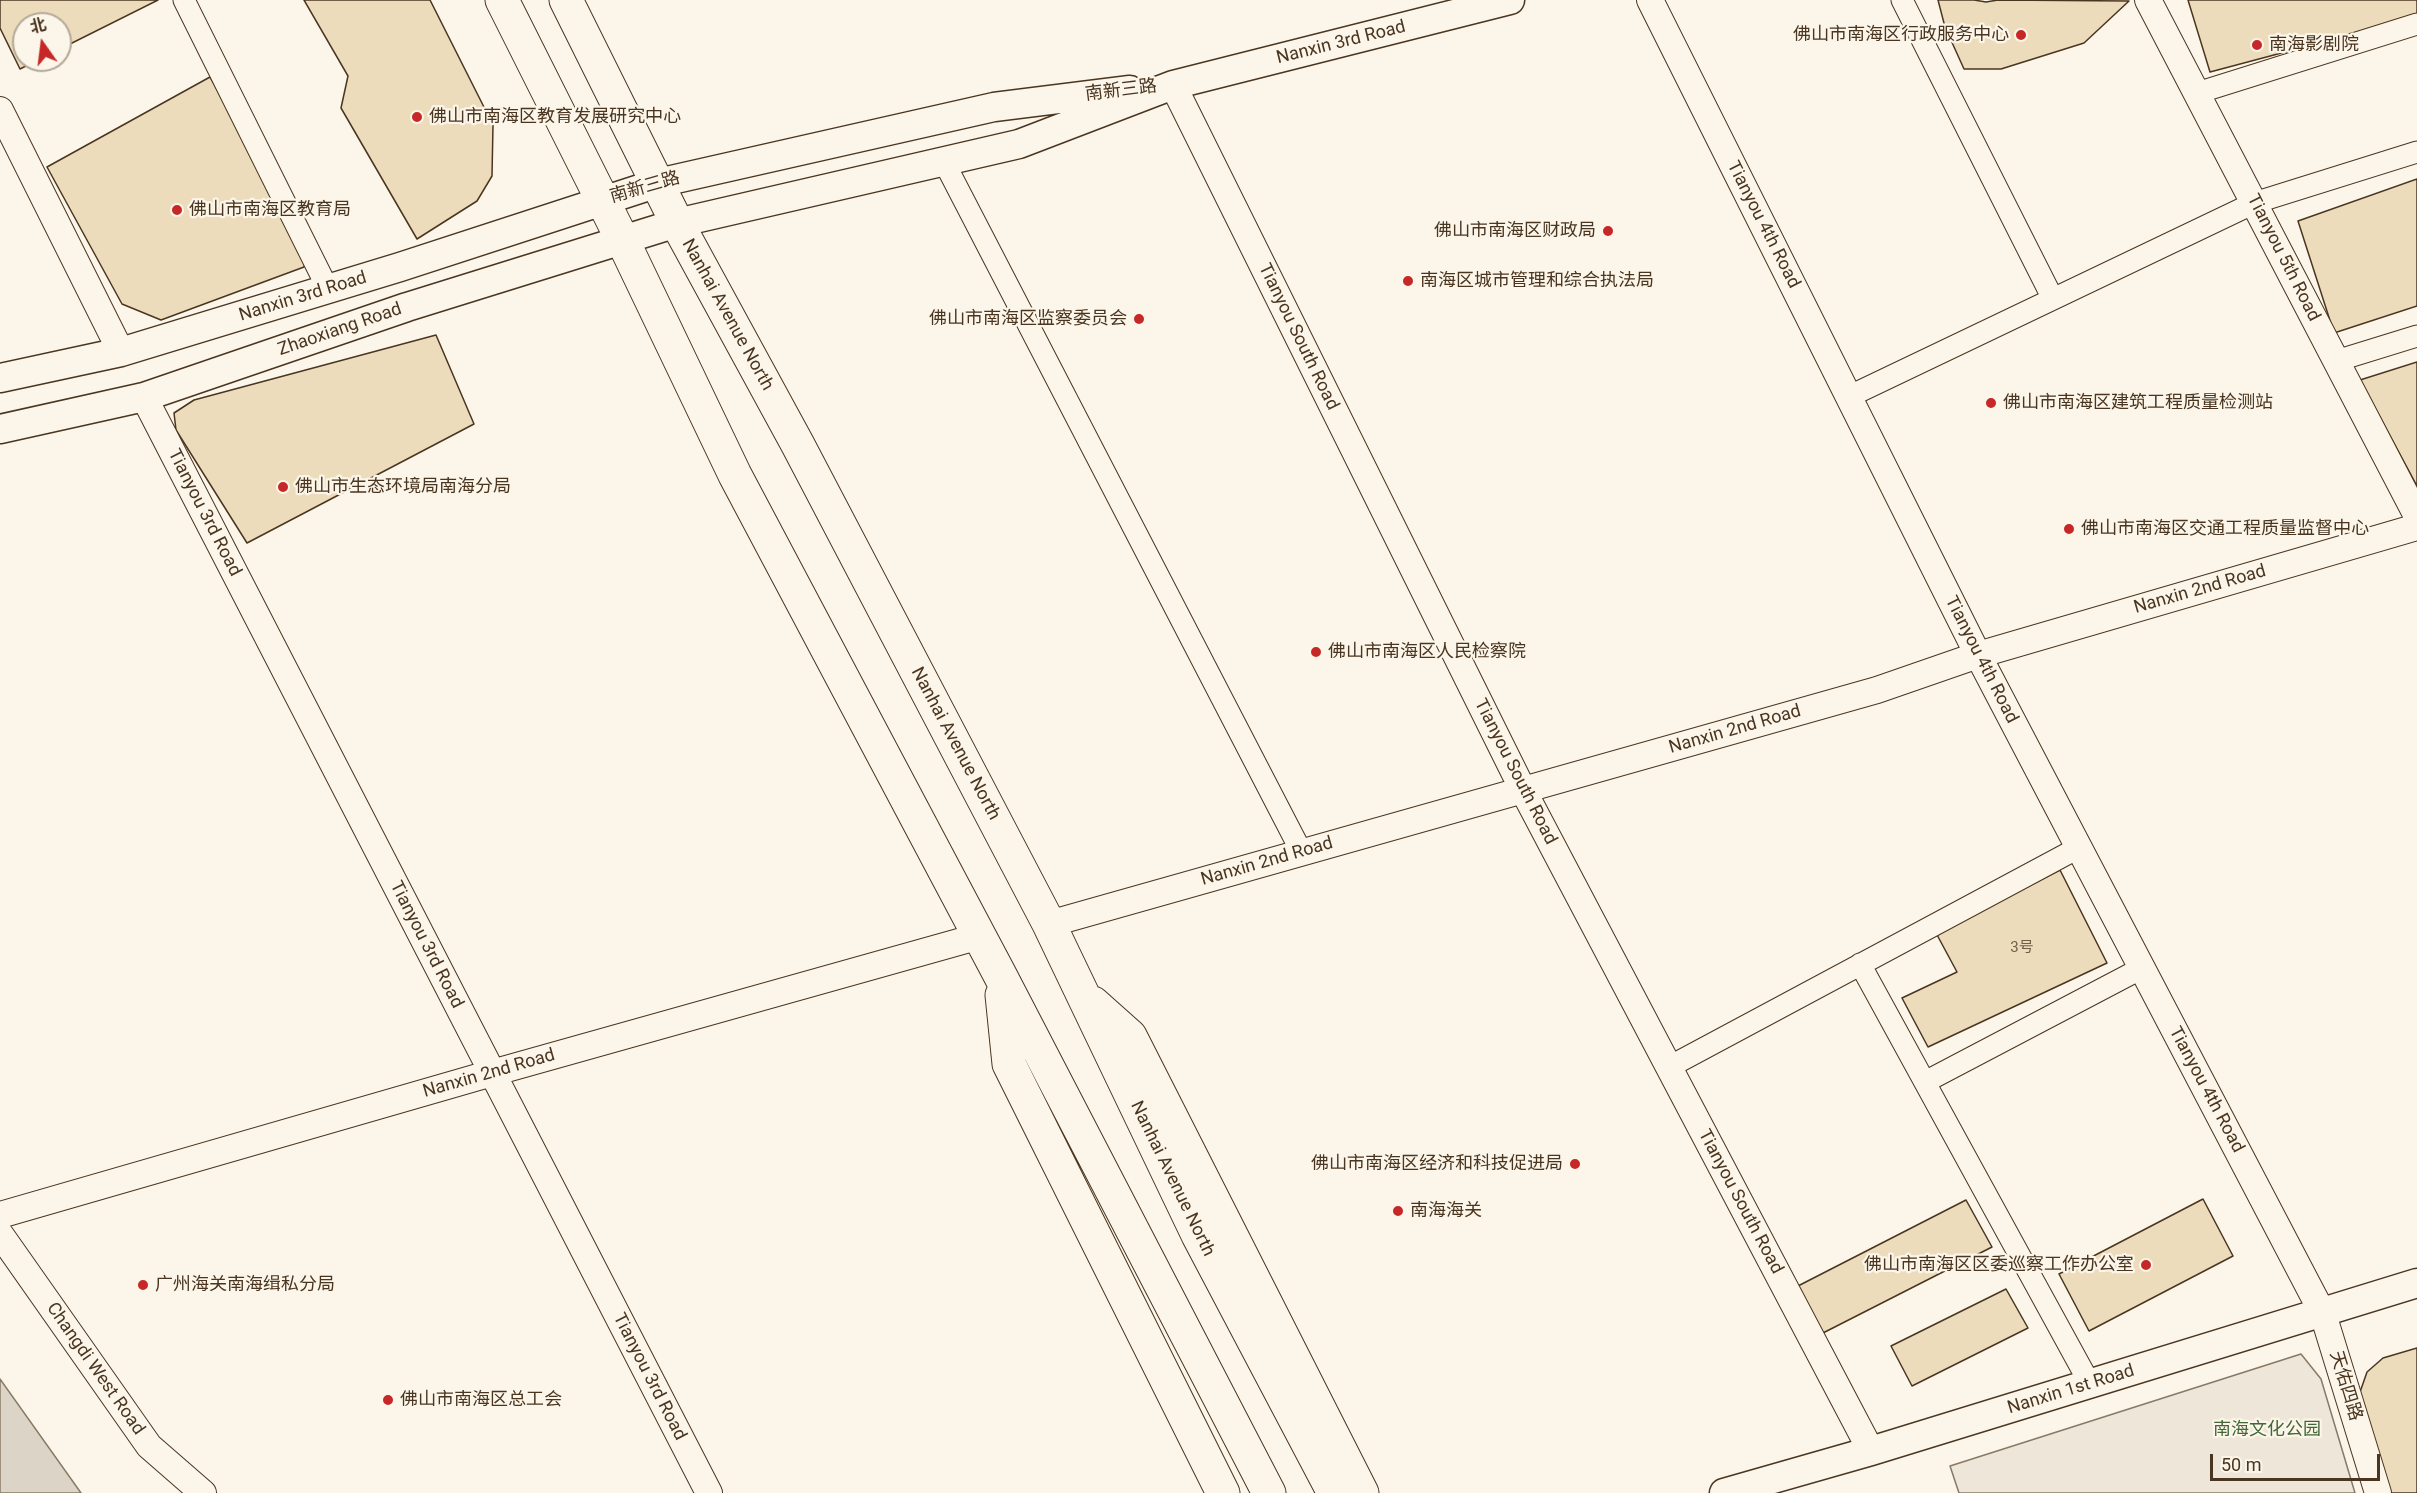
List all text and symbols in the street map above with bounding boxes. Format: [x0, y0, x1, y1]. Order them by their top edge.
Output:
north arrow [12, 12, 72, 72]
text: 北 [28, 15, 48, 37]
street label: Nanxin 3rd Road [1274, 17, 1408, 69]
place label: 佛山市南海区行政服务中心 [1793, 24, 2009, 46]
marker: 佛山市南海区行政服务中心 [2014, 28, 2028, 42]
place label: 南海影剧院 [2269, 34, 2359, 56]
marker: 南海影剧院 [2250, 38, 2264, 52]
street label: 南新三路 [1084, 76, 1158, 106]
place label: 佛山市南海区教育发展研究中心 [429, 106, 681, 128]
marker: 佛山市南海区教育发展研究中心 [410, 110, 424, 124]
street label: Tianyou 4th Road [1722, 158, 1804, 292]
street label: 南新三路 [607, 168, 683, 208]
street label: Tianyou 5th Road [2242, 191, 2324, 325]
place label: 佛山市南海区教育局 [189, 199, 351, 221]
marker: 佛山市南海区教育局 [170, 203, 184, 217]
place label: 佛山市南海区财政局 [1434, 220, 1596, 242]
marker: 佛山市南海区财政局 [1601, 224, 1615, 238]
street label: Nanhai Avenue North [676, 235, 778, 395]
street label: Tianyou South Road [1253, 260, 1343, 414]
street label: Nanxin 3rd Road [237, 267, 369, 327]
place label: 南海区城市管理和综合执法局 [1420, 270, 1654, 292]
marker: 南海区城市管理和综合执法局 [1401, 274, 1415, 288]
street label: Zhaoxiang Road [275, 299, 405, 361]
place label: 佛山市南海区监察委员会 [929, 308, 1127, 330]
marker: 佛山市南海区监察委员会 [1132, 312, 1146, 326]
place label: 佛山市南海区建筑工程质量检测站 [2003, 392, 2273, 414]
marker: 佛山市南海区建筑工程质量检测站 [1984, 396, 1998, 410]
street label: Tianyou 3rd Road [163, 446, 245, 580]
place label: 佛山市生态环境局南海分局 [295, 476, 511, 498]
marker: 佛山市生态环境局南海分局 [276, 480, 290, 494]
place label: 佛山市南海区交通工程质量监督中心 [2081, 518, 2369, 540]
marker: 佛山市南海区交通工程质量监督中心 [2062, 522, 2076, 536]
street label: Nanxin 2nd Road [2132, 561, 2268, 619]
street label: Tianyou 4th Road [1940, 593, 2022, 727]
place label: 佛山市南海区人民检察院 [1328, 641, 1526, 663]
marker: 佛山市南海区人民检察院 [1309, 645, 1323, 659]
street label: Nanhai Avenue North [906, 664, 1004, 824]
street label: Tianyou South Road [1469, 696, 1561, 848]
street label: Nanxin 2nd Road [1667, 701, 1803, 759]
street label: Nanxin 2nd Road [1199, 833, 1335, 891]
street label: Tianyou 3rd Road [385, 878, 467, 1012]
house number: 3号 [2010, 939, 2034, 957]
street label: Tianyou 4th Road [2164, 1023, 2248, 1157]
street label: Nanxin 2nd Road [421, 1045, 557, 1103]
street label: Nanhai Avenue North [1125, 1098, 1219, 1260]
street label: Tianyou South Road [1693, 1126, 1787, 1278]
place label: 佛山市南海区经济和科技促进局 [1311, 1153, 1563, 1175]
marker: 佛山市南海区经济和科技促进局 [1568, 1157, 1582, 1171]
place label: 南海海关 [1410, 1200, 1482, 1222]
marker: 南海海关 [1391, 1204, 1405, 1218]
place label: 佛山市南海区区委巡察工作办公室 [1864, 1254, 2134, 1276]
marker: 佛山市南海区区委巡察工作办公室 [2139, 1258, 2153, 1272]
place label: 广州海关南海缉私分局 [155, 1274, 335, 1296]
marker: 广州海关南海缉私分局 [136, 1278, 150, 1292]
street label: Changdi West Road [41, 1299, 149, 1439]
street label: Tianyou 3rd Road [608, 1310, 690, 1444]
street label: 天佑四路 [2324, 1348, 2366, 1424]
street label: Nanxin 1st Road [2005, 1360, 2137, 1420]
place label: 佛山市南海区总工会 [400, 1389, 562, 1411]
marker: 佛山市南海区总工会 [381, 1393, 395, 1407]
park label: 南海文化公园 [2213, 1419, 2321, 1441]
scale bar [2213, 1442, 2382, 1480]
text: 50 m [2221, 1454, 2261, 1475]

